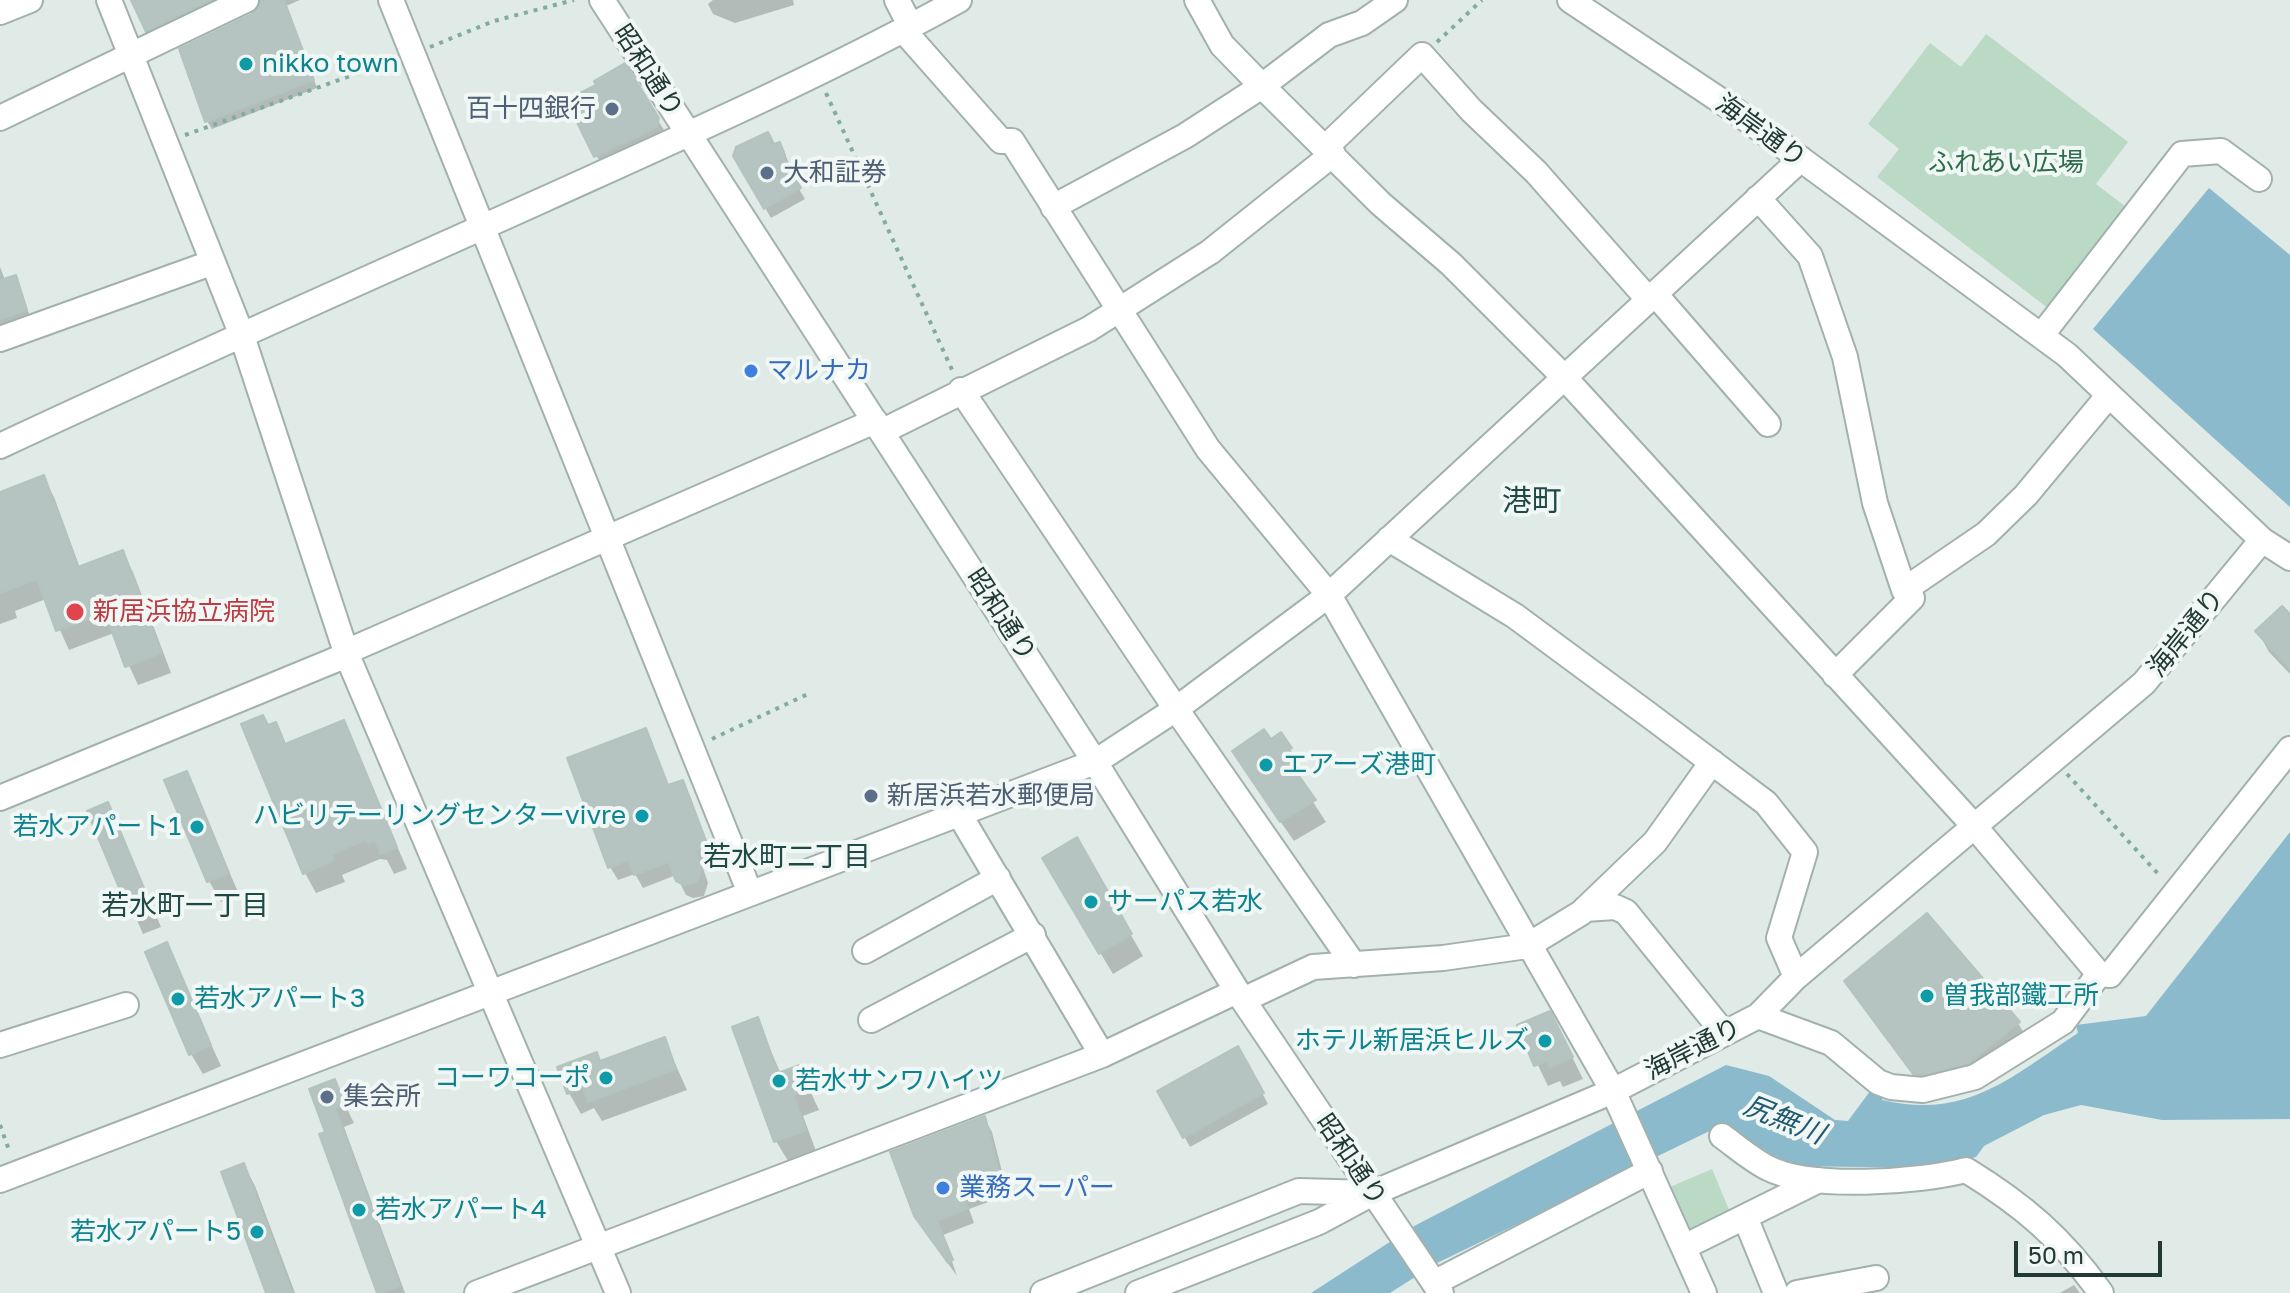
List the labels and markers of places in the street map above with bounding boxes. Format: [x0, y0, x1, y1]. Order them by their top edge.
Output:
place label: nikko town [262, 48, 399, 80]
marker: nikko town [237, 55, 255, 73]
place label: 百十四銀行 [466, 93, 596, 125]
marker: 百十四銀行 [603, 100, 621, 118]
place label: 大和証券 [783, 157, 887, 189]
marker: 大和証券 [758, 164, 776, 182]
place label: マルナカ [767, 355, 871, 387]
marker: マルナカ [742, 362, 760, 380]
place label: 新居浜協立病院 [93, 596, 275, 628]
marker: 新居浜協立病院 [64, 601, 86, 623]
place label: エアーズ港町 [1282, 749, 1436, 781]
marker: エアーズ港町 [1257, 756, 1275, 774]
place label: 新居浜若水郵便局 [887, 780, 1095, 812]
marker: 新居浜若水郵便局 [862, 787, 880, 805]
place label: ハビリテーリングセンターvivre [253, 800, 626, 832]
marker: ハビリテーリングセンターvivre [633, 807, 651, 825]
place label: 若水アパート1 [12, 811, 181, 843]
marker: 若水アパート1 [188, 818, 206, 836]
place label: サーパス若水 [1107, 886, 1263, 918]
marker: サーパス若水 [1082, 893, 1100, 911]
place label: 曽我部鐵工所 [1943, 980, 2099, 1012]
place label: 若水アパート3 [194, 983, 365, 1015]
marker: 曽我部鐵工所 [1918, 987, 1936, 1005]
marker: 若水アパート3 [169, 990, 187, 1008]
place label: ホテル新居浜ヒルズ [1295, 1025, 1529, 1057]
marker: ホテル新居浜ヒルズ [1536, 1032, 1554, 1050]
place label: コーワコーポ [434, 1062, 590, 1094]
place label: 若水サンワハイツ [795, 1065, 1003, 1097]
marker: コーワコーポ [597, 1069, 615, 1087]
marker: 若水サンワハイツ [770, 1072, 788, 1090]
place label: 集会所 [343, 1081, 421, 1113]
marker: 集会所 [318, 1088, 336, 1106]
place label: 業務スーパー [959, 1172, 1115, 1204]
marker: 業務スーパー [934, 1179, 952, 1197]
place label: 若水アパート4 [375, 1194, 547, 1226]
marker: 若水アパート4 [350, 1201, 368, 1219]
place label: 若水アパート5 [70, 1216, 241, 1248]
marker: 若水アパート5 [248, 1223, 266, 1241]

